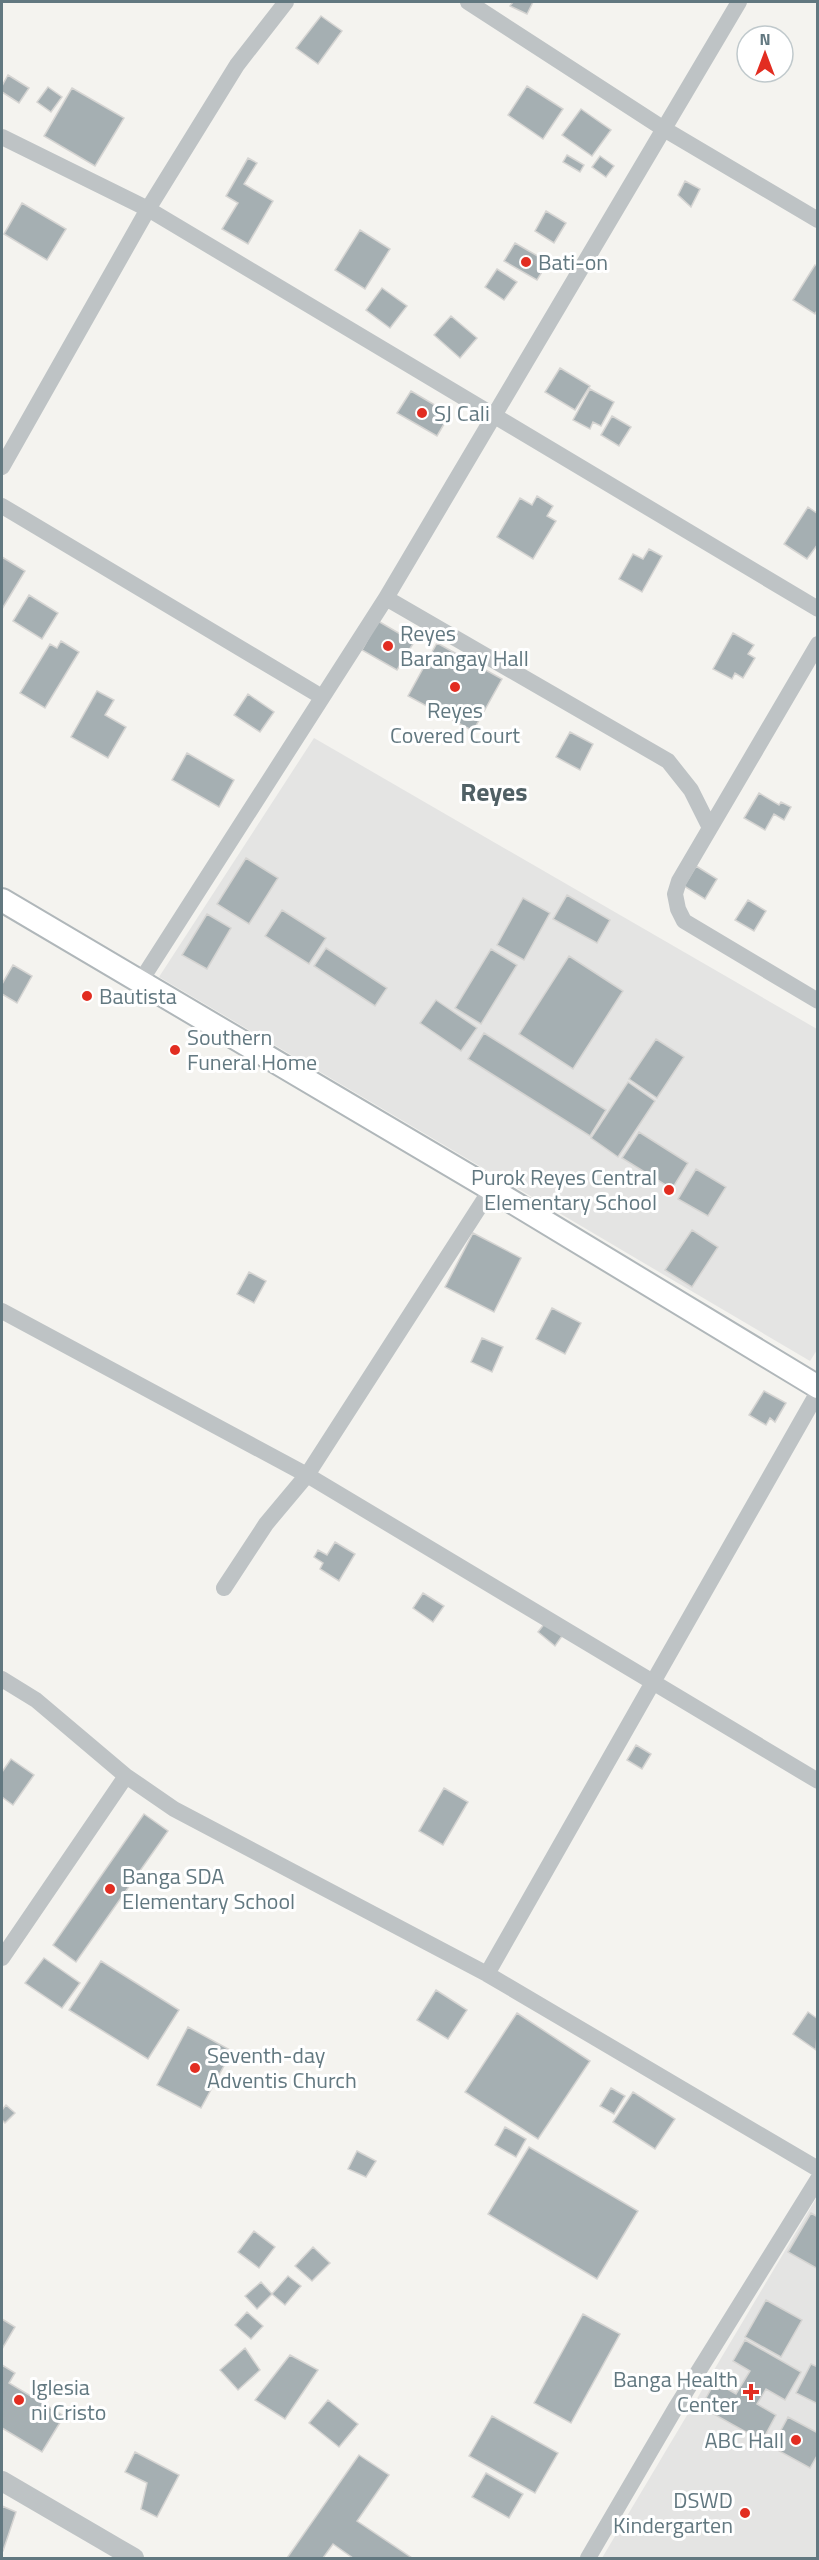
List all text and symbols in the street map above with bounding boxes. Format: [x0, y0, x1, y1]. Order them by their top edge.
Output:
north arrow [735, 24, 795, 84]
text: N [759, 27, 771, 51]
place label: Bati-on [538, 245, 608, 279]
marker: Bati-on [519, 255, 533, 269]
place label: SJ Cali [434, 396, 490, 430]
marker: SJ Cali [415, 406, 429, 420]
place label: Reyes Barangay Hall [400, 616, 529, 675]
marker: Reyes Barangay Hall [381, 639, 395, 653]
marker: Reyes Covered Court [448, 680, 462, 694]
place label: Reyes Covered Court [390, 693, 520, 752]
district label: Reyes [460, 772, 528, 811]
place label: Bautista [99, 979, 177, 1013]
marker: Bautista [80, 989, 94, 1003]
place label: Southern Funeral Home [187, 1020, 317, 1079]
marker: Southern Funeral Home [168, 1043, 182, 1057]
place label: Purok Reyes Central Elementary School [471, 1160, 657, 1219]
marker: Purok Reyes Central Elementary School [662, 1183, 676, 1197]
place label: Banga SDA Elementary School [122, 1859, 295, 1918]
marker: Banga SDA Elementary School [103, 1882, 117, 1896]
place label: Seventh-day Adventis Church [207, 2038, 357, 2097]
marker: Seventh-day Adventis Church [188, 2061, 202, 2075]
place label: Banga Health Center [613, 2362, 738, 2421]
place label: Iglesia ni Cristo [31, 2370, 106, 2429]
marker: Banga Health Center [742, 2383, 760, 2401]
marker: Iglesia ni Cristo [12, 2393, 26, 2407]
place label: ABC Hall [704, 2423, 784, 2457]
marker: ABC Hall [789, 2433, 803, 2447]
place label: DSWD Kindergarten [613, 2483, 733, 2542]
marker: DSWD Kindergarten [738, 2506, 752, 2520]

